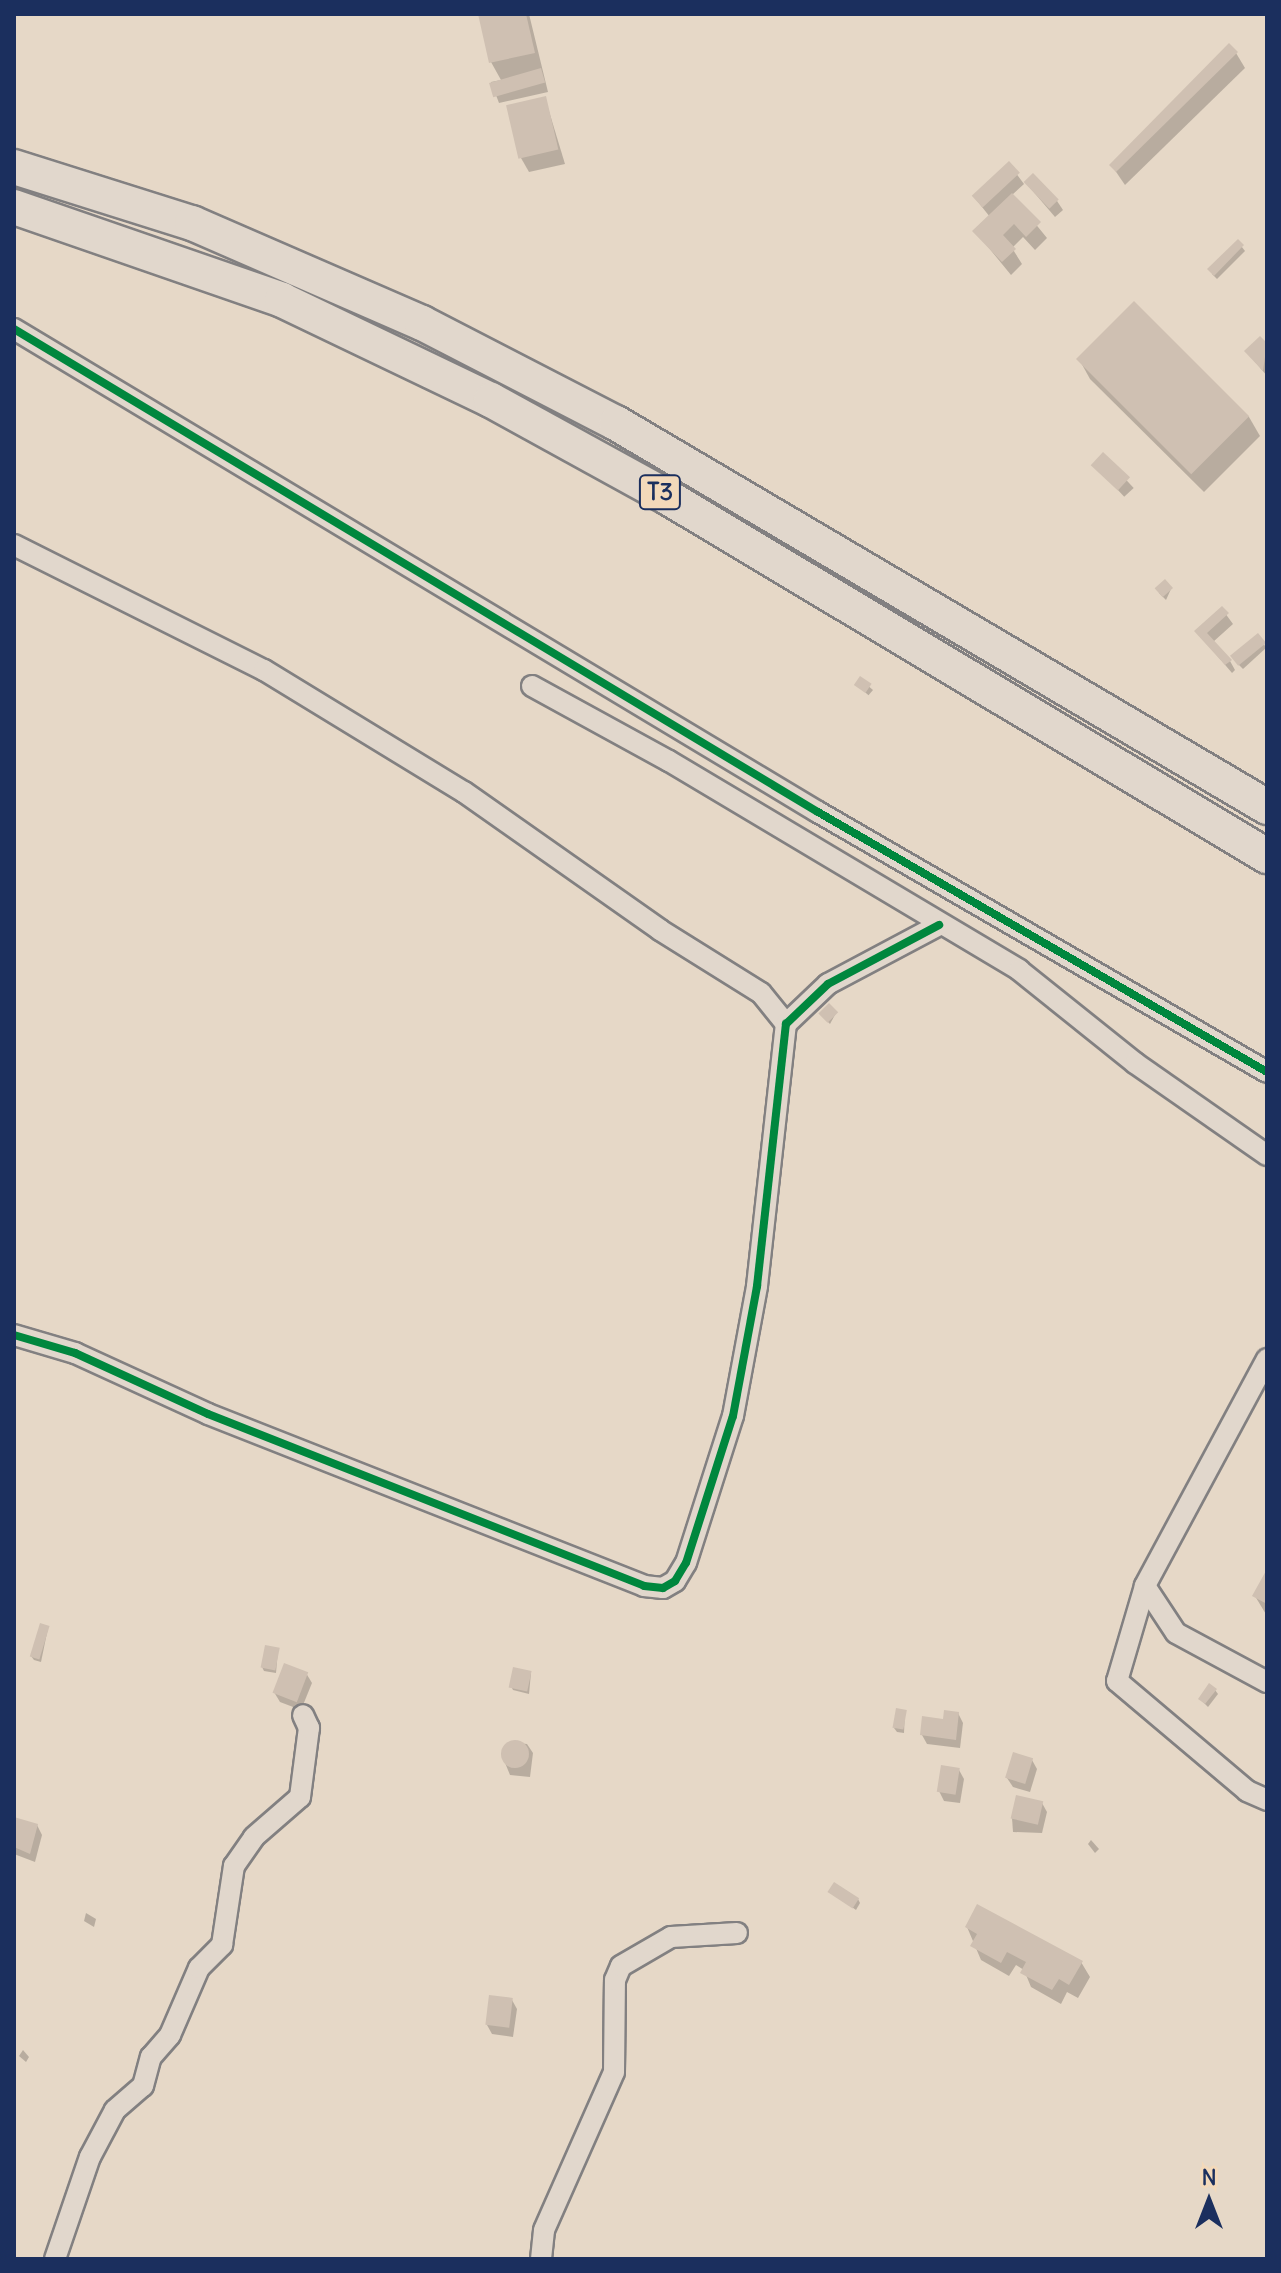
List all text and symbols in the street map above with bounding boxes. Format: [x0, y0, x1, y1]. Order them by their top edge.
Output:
road number: T3 [638, 472, 682, 512]
north arrow [1169, 2161, 1249, 2241]
text: N [1201, 2163, 1217, 2191]

